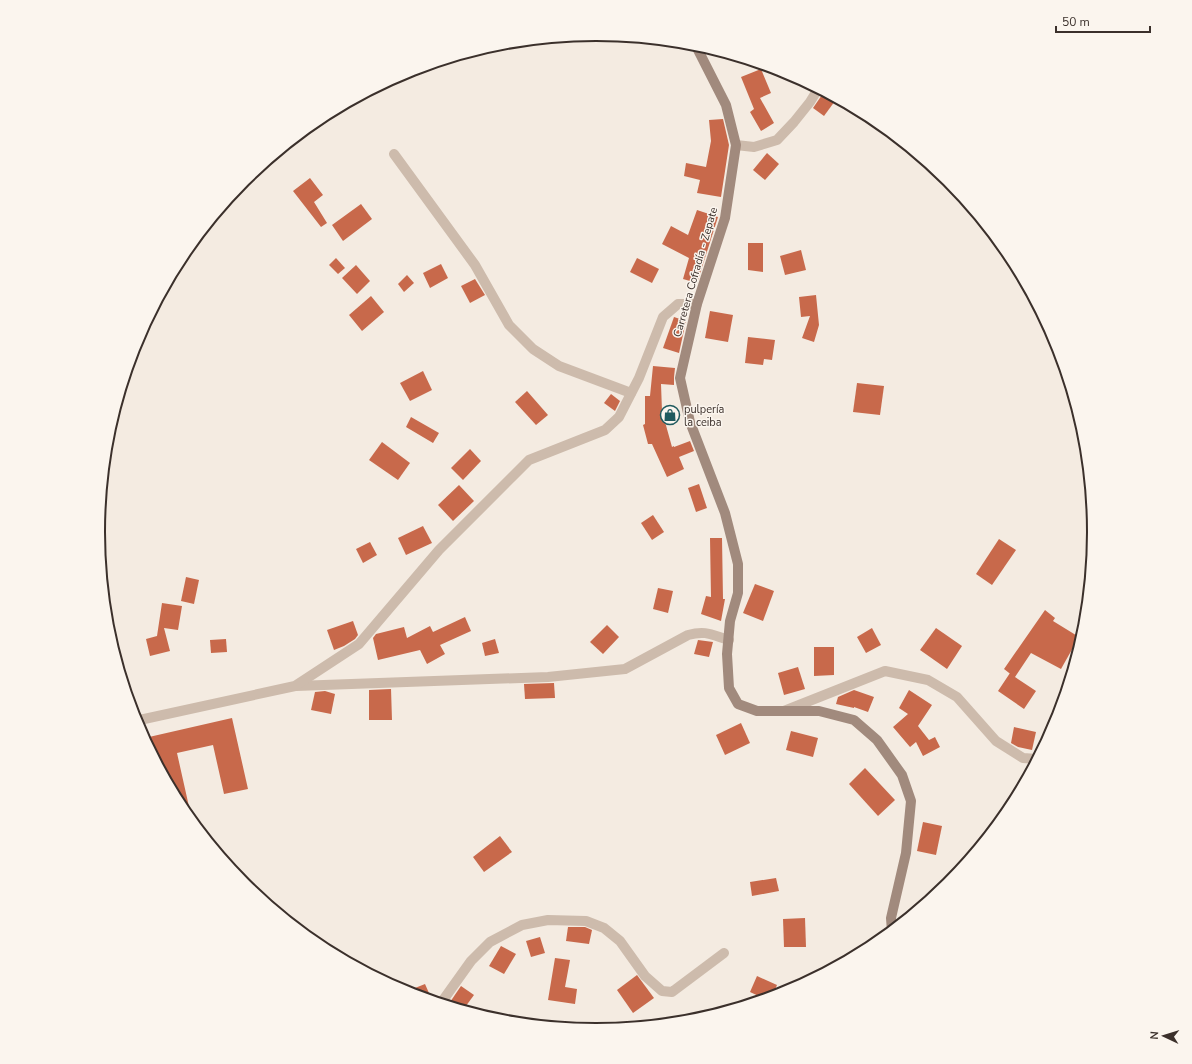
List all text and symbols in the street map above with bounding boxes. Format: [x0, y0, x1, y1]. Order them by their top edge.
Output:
scale bar [1056, 8, 1150, 34]
text: 50 m [1062, 14, 1090, 30]
street label: Carretera Cofradía - Zepate [670, 205, 721, 339]
place label: pulpería la ceiba [684, 402, 725, 430]
shop icon: pulpería la ceiba [659, 404, 681, 426]
north arrow [1144, 1016, 1184, 1056]
text: N [1147, 1031, 1162, 1040]

